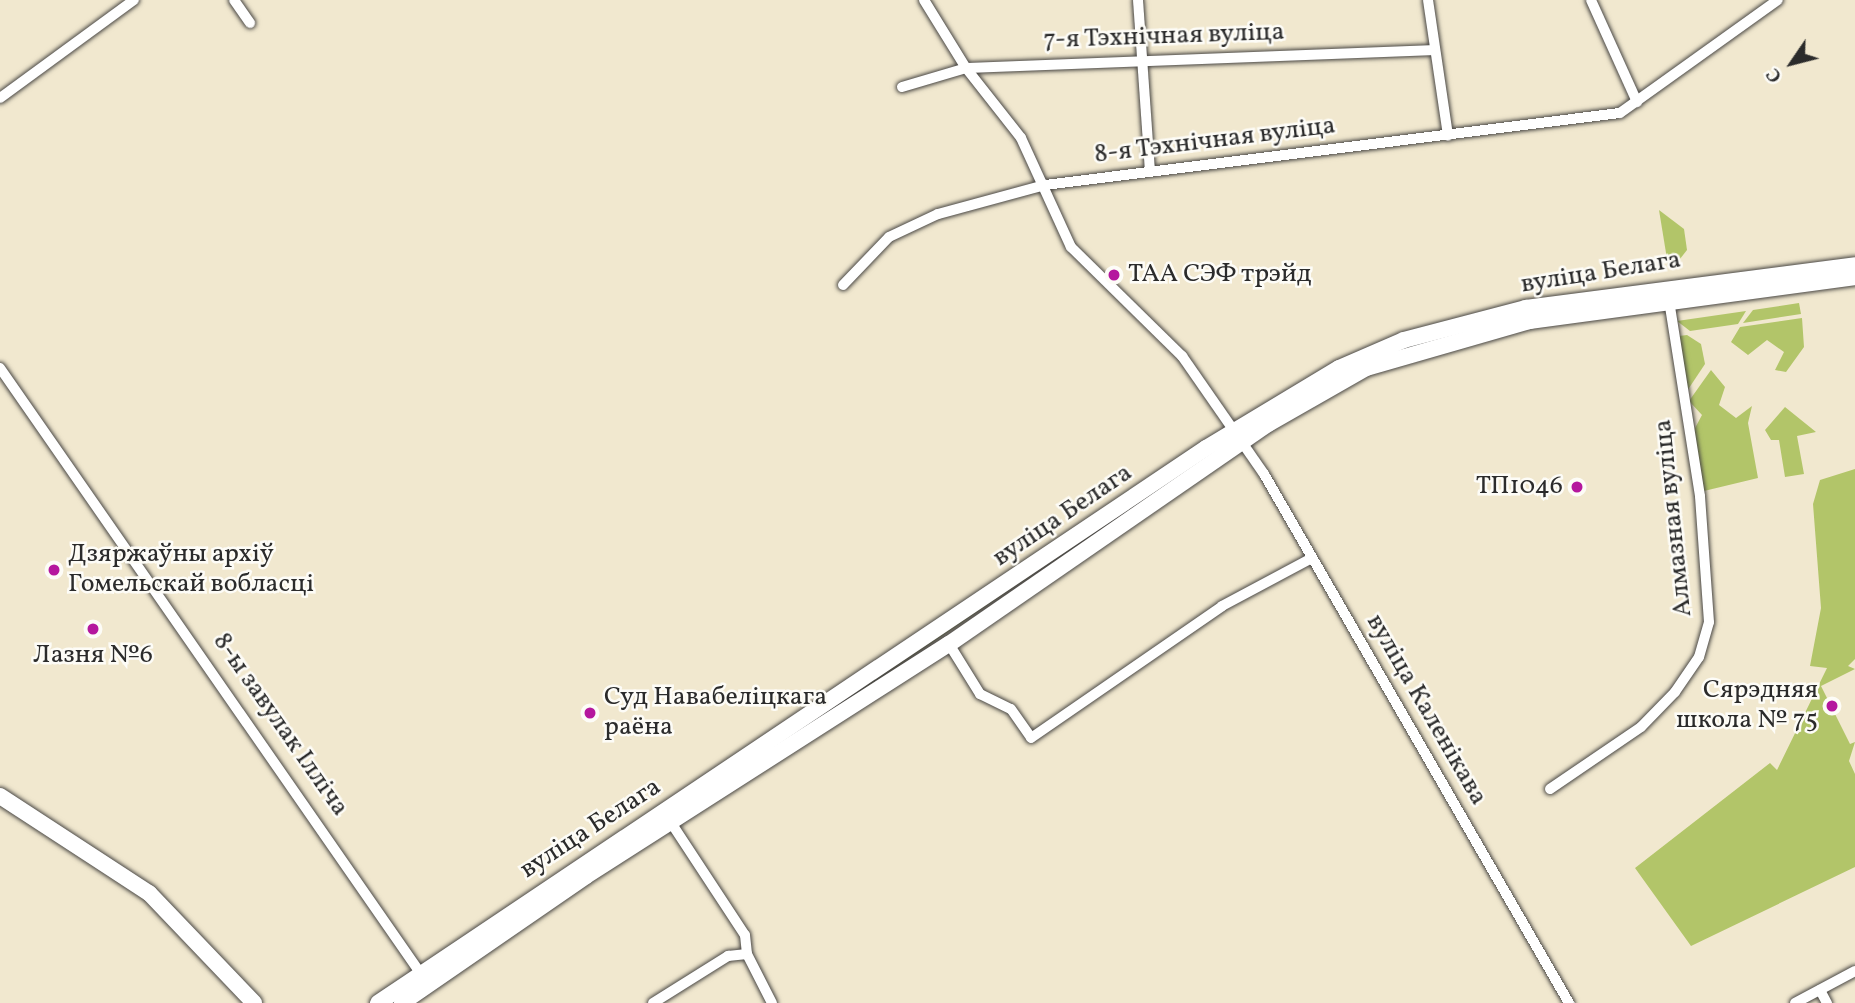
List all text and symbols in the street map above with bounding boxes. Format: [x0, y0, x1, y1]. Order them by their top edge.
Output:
street label: 7-я Тэхнічная вуліца [1043, 17, 1285, 57]
north arrow [1757, 28, 1827, 98]
text: С [1761, 63, 1789, 88]
street label: 8-я Тэхнічная вуліца [1092, 111, 1338, 171]
street label: вуліца Белага [1519, 245, 1683, 301]
place label: ТАА СЭФ трэйд [1128, 259, 1312, 291]
marker: ТАА СЭФ трэйд [1106, 267, 1122, 283]
street label: Алмазная вуліца [1648, 418, 1700, 618]
street label: вуліца Белага [987, 458, 1139, 574]
place label: ТП1046 [1476, 471, 1563, 503]
marker: ТП1046 [1569, 479, 1585, 495]
place label: Дзяржаўны архіў Гомельскай вобласці [68, 539, 314, 600]
marker: Дзяржаўны архіў Гомельскай вобласці [46, 562, 62, 578]
street label: вуліца Каленікава [1359, 609, 1493, 811]
marker: Лазня №6 [85, 621, 101, 637]
street label: 8-ы завулак Ілліча [205, 628, 355, 822]
place label: Лазня №6 [33, 640, 153, 672]
place label: Сярэдняя школа № 75 [1676, 675, 1818, 736]
place label: Суд Навабеліцкага раёна [604, 682, 827, 744]
marker: Сярэдняя школа № 75 [1824, 698, 1840, 714]
marker: Суд Навабеліцкага раёна [582, 705, 598, 721]
street label: вуліца Белага [515, 772, 667, 886]

